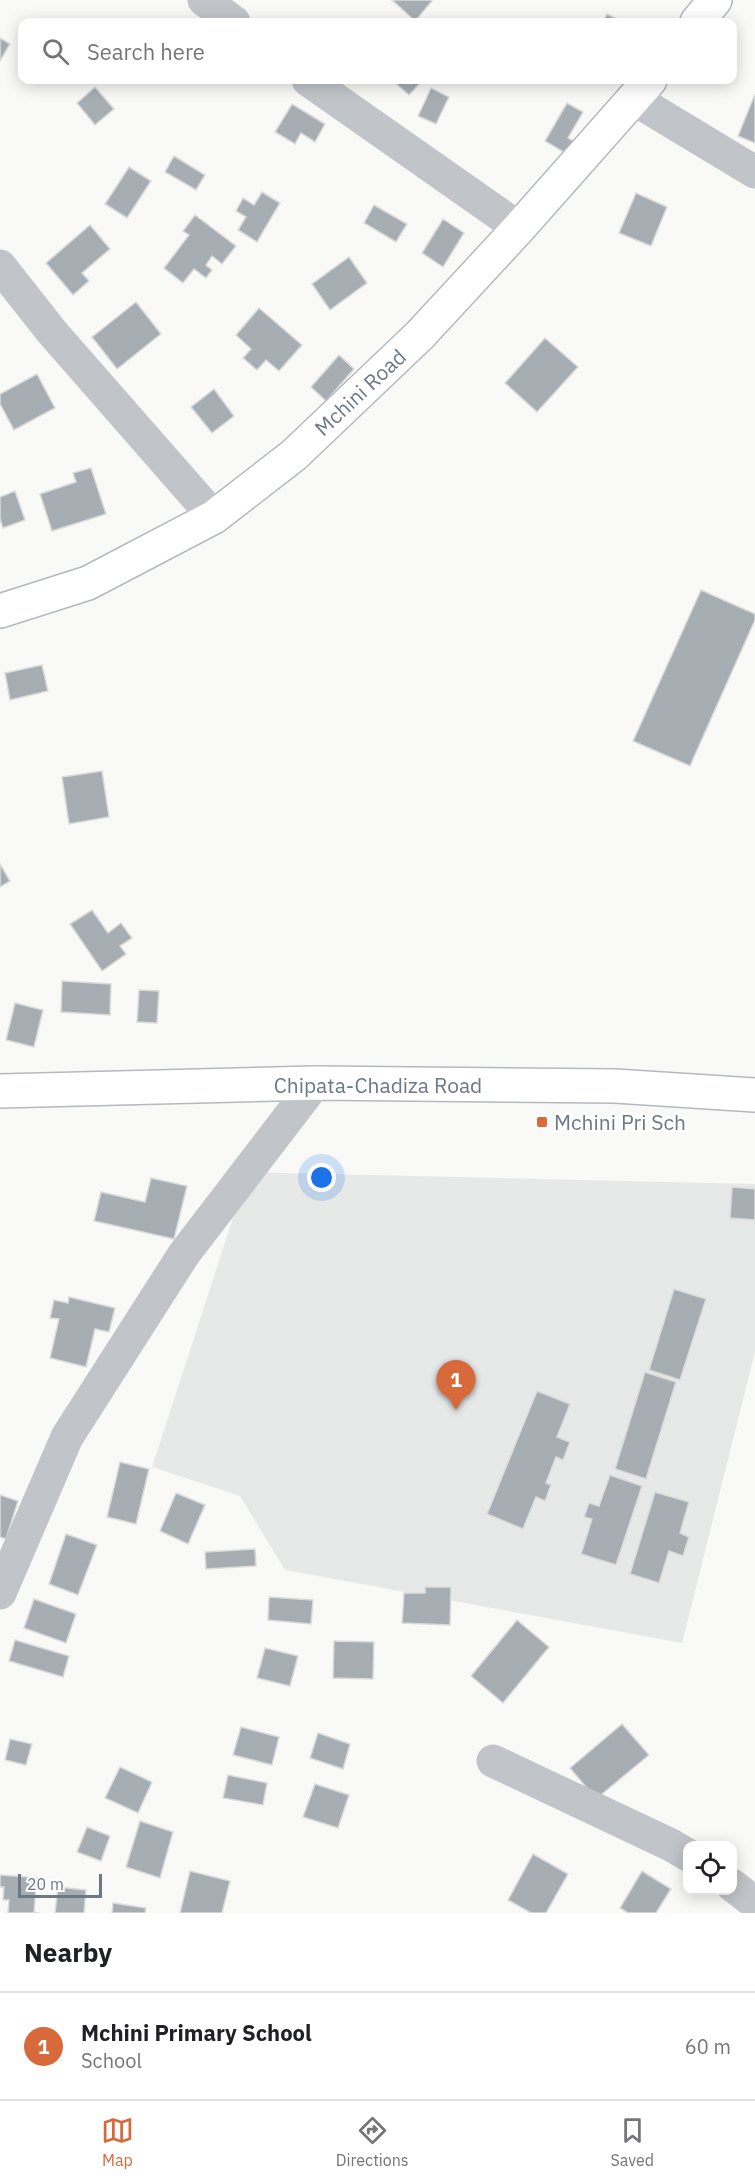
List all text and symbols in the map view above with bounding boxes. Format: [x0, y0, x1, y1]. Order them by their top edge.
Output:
search box [18, 18, 737, 84]
icon: search [39, 35, 72, 68]
text: Search here [87, 37, 205, 66]
street label: Mchini Road [308, 342, 412, 442]
street label: Chipata-Chadiza Road [274, 1071, 482, 1099]
place label: Mchini Pri Sch [554, 1108, 686, 1136]
marker: Mchini Pri Sch [535, 1115, 549, 1129]
your location [307, 1163, 336, 1192]
pin: 1 [436, 1360, 476, 1410]
map controls [683, 1841, 737, 1895]
button: locate [683, 1841, 737, 1895]
scale bar [18, 1871, 102, 1898]
text: 20 m [27, 1874, 64, 1894]
text: Nearby [24, 1935, 112, 1969]
text: Mchini Primary School [81, 2018, 312, 2047]
text: 1 [38, 2033, 50, 2060]
text: 60 m [685, 2033, 731, 2060]
text: School [81, 2047, 142, 2074]
tab: Map [101, 2114, 134, 2170]
tab: Directions [336, 2114, 409, 2170]
tab: Saved [611, 2114, 654, 2170]

